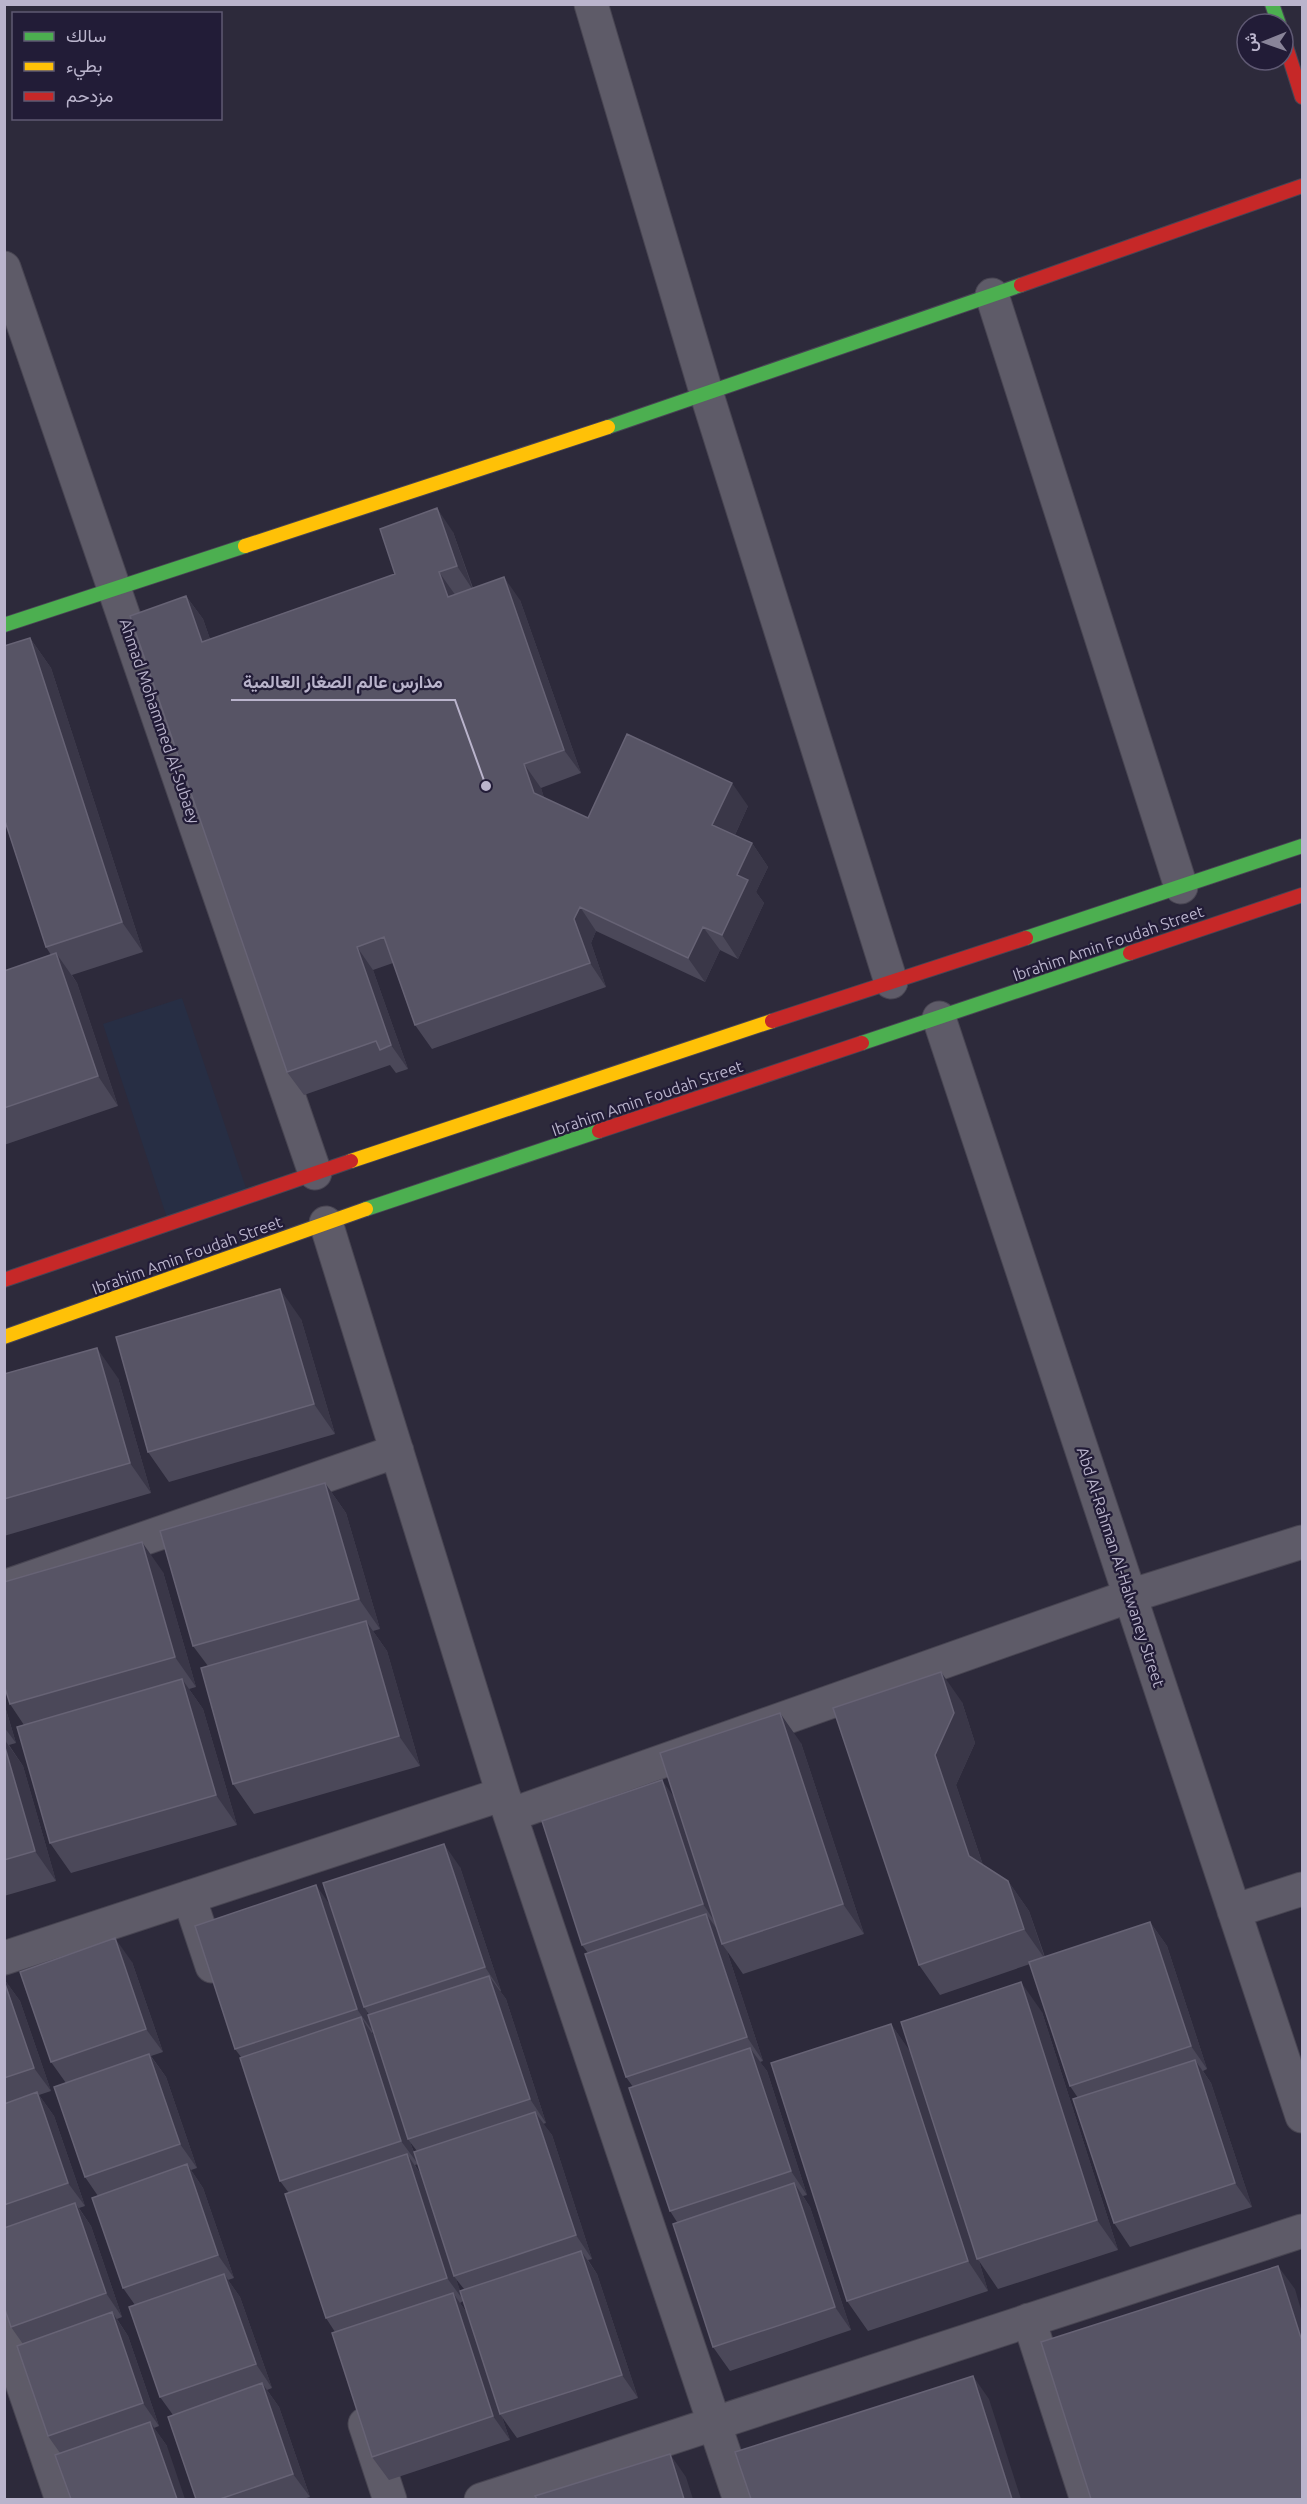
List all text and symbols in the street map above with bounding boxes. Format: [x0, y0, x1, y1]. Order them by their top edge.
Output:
legend [12, 12, 222, 120]
north arrow [1235, 12, 1295, 72]
text: سالك [66, 25, 106, 45]
text: ش [1241, 32, 1260, 52]
text: بطيء [66, 55, 102, 81]
text: مزدحم [66, 85, 113, 108]
street label: Ahmad Mohammed Al-Subaey [116, 616, 204, 826]
callout: مدارس عالم الصغار العالمية [231, 664, 455, 700]
text: مدارس عالم الصغار العالمية [243, 671, 443, 694]
street label: Ibrahim Amin Foudah Street [1010, 902, 1207, 984]
street label: Ibrahim Amin Foudah Street [549, 1057, 746, 1139]
street label: Ibrahim Amin Foudah Street [89, 1212, 285, 1298]
street label: Abd Al-Rahman Al-Halwaney Street [1074, 1445, 1169, 1690]

